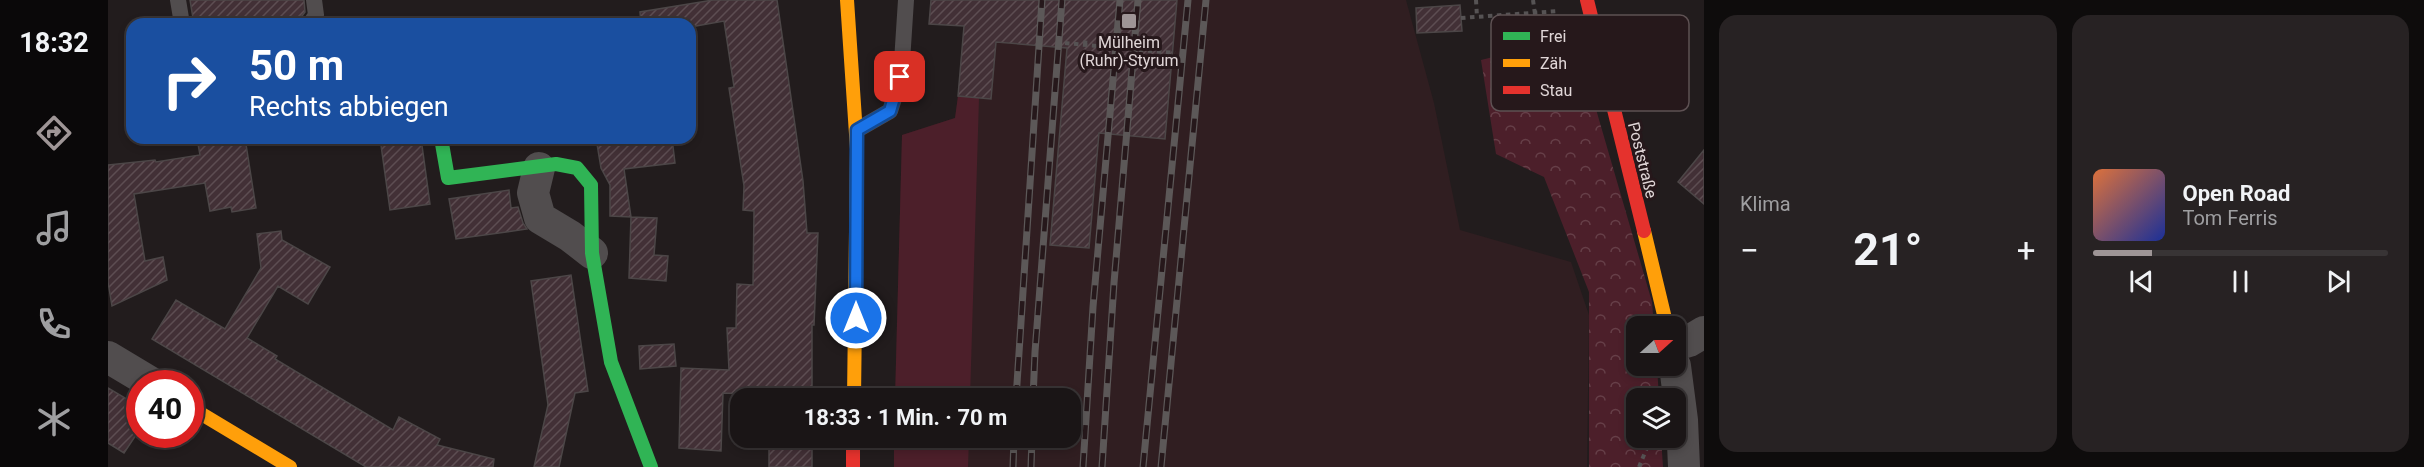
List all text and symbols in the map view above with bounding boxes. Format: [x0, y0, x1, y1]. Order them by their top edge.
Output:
marker: Mülheim (Ruhr)-Styrum [1120, 12, 1138, 30]
legend [1491, 15, 1689, 111]
text: 18:32 [19, 27, 89, 59]
text: Frei [1540, 27, 1566, 46]
place label: Mülheim (Ruhr)-Styrum [1080, 33, 1178, 70]
text: 50 m [249, 41, 344, 90]
icon: right [150, 42, 228, 120]
pin [874, 51, 925, 102]
text: Zäh [1540, 54, 1567, 73]
icon: arrive [883, 60, 916, 93]
text: Stau [1540, 81, 1572, 100]
text: Rechts abbiegen [249, 91, 449, 123]
icon: directions [33, 112, 75, 154]
street label: Poststraße [1624, 120, 1661, 200]
text: Open Road [2183, 181, 2290, 206]
text: Klima [1740, 192, 1791, 216]
text: Tom Ferris [2183, 206, 2278, 230]
icon: music [33, 207, 75, 249]
text: 21° [1853, 223, 1922, 276]
text: − [1740, 231, 1759, 270]
text: + [2017, 231, 2036, 270]
icon: previous [2125, 265, 2158, 298]
icon: pause [2224, 265, 2257, 298]
icon: next [2322, 265, 2355, 298]
position arrow [824, 286, 888, 350]
icon: phone [33, 303, 75, 345]
north arrow [1626, 316, 1686, 376]
map controls [1626, 316, 1686, 448]
speed limit sign: 40 [126, 370, 204, 448]
button: layers [1626, 388, 1686, 448]
icon: climate [33, 398, 75, 440]
text: 18:33 · 1 Min. · 70 m [804, 405, 1007, 430]

